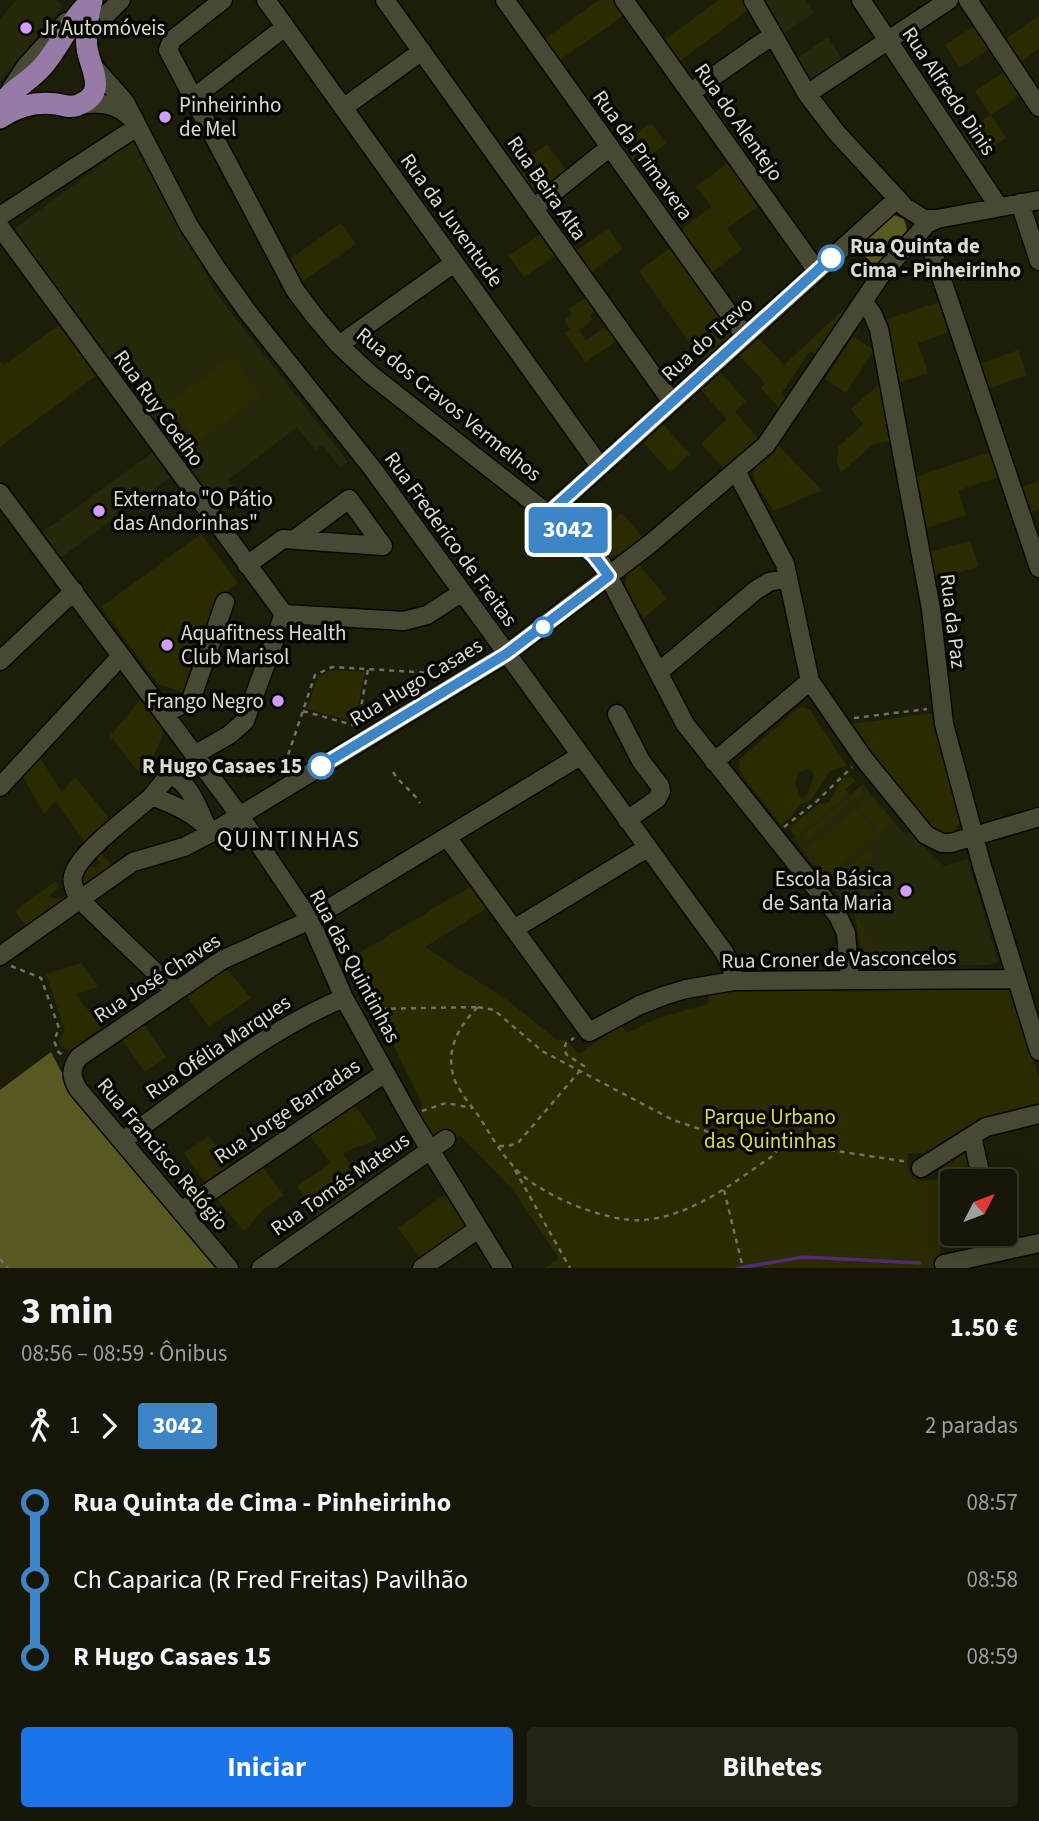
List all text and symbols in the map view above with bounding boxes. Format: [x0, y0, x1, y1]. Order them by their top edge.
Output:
place label: Jr Automóveis [40, 13, 165, 43]
marker: Jr Automóveis [18, 20, 34, 36]
street label: Rua Alfredo Dinis [895, 21, 1003, 161]
street label: Rua do Alentejo [687, 57, 791, 187]
street label: Rua da Primavera [585, 84, 701, 226]
place label: Pinheirinho de Mel [179, 90, 281, 144]
marker: Pinheirinho de Mel [157, 109, 173, 125]
street label: Rua Beira Alta [500, 130, 594, 246]
street label: Rua da Juventude [393, 147, 511, 293]
place label: Rua Quinta de Cima - Pinheirinho [850, 231, 1021, 285]
marker: Rua Quinta de Cima - Pinheirinho [818, 245, 844, 271]
street label: Rua do Trevo [654, 290, 760, 388]
street label: Rua dos Cravos Vermelhos [350, 320, 548, 488]
street label: Rua Ruy Coelho [106, 344, 212, 472]
street label: Rua Frederico de Freitas [377, 445, 525, 633]
place label: Externato "O Pátio das Andorinhas" [113, 484, 273, 538]
marker: Externato "O Pátio das Andorinhas" [91, 503, 107, 519]
line badge: 3042 [519, 507, 617, 553]
text: 3042 [543, 512, 593, 547]
street label: Rua da Paz [932, 572, 974, 670]
unlabelled marker [533, 617, 553, 637]
place label: Aquafitness Health Club Marisol [181, 618, 346, 672]
street label: Rua Hugo Casaes [344, 630, 488, 734]
marker: Aquafitness Health Club Marisol [159, 637, 175, 653]
place label: Frango Negro [146, 686, 264, 716]
marker: Frango Negro [270, 693, 286, 709]
place label: R Hugo Casaes 15 [142, 751, 302, 781]
marker: R Hugo Casaes 15 [308, 753, 334, 779]
district label: QUINTINHAS [217, 823, 361, 856]
place label: Escola Básica de Santa Maria [762, 864, 892, 918]
marker: Escola Básica de Santa Maria [898, 883, 914, 899]
street label: Rua das Quintinhas [302, 884, 408, 1048]
street label: Rua José Chaves [88, 926, 227, 1030]
street label: Rua Croner de Vasconcelos [721, 942, 957, 976]
street label: Rua Ofélia Marques [140, 987, 297, 1107]
street label: Rua Jorge Barradas [208, 1051, 366, 1171]
street label: Rua Francisco Relógio [90, 1071, 236, 1237]
park label: Parque Urbano das Quintinhas [704, 1102, 836, 1156]
street label: Rua Tomás Mateus [264, 1125, 416, 1243]
north arrow [940, 1169, 1017, 1246]
map controls [940, 1169, 1017, 1246]
text: 3 min [21, 1284, 113, 1338]
text: 1.50 € [950, 1309, 1018, 1346]
text: 08:56 – 08:59 · Ônibus [21, 1337, 227, 1370]
icon: walk [21, 1407, 59, 1445]
icon: forward [90, 1407, 128, 1445]
text: 3042 [152, 1408, 203, 1443]
text: 1 [69, 1409, 80, 1442]
text: 2 paradas [925, 1409, 1018, 1442]
text: Rua Quinta de Cima - Pinheirinho [73, 1484, 451, 1521]
text: 08:57 [967, 1486, 1018, 1519]
text: Ch Caparica (R Fred Freitas) Pavilhão [73, 1561, 468, 1598]
text: 08:58 [967, 1563, 1018, 1596]
text: R Hugo Casaes 15 [73, 1638, 271, 1675]
text: 08:59 [967, 1640, 1018, 1673]
button: Iniciar [21, 1727, 513, 1807]
button: Bilhetes [527, 1727, 1018, 1807]

